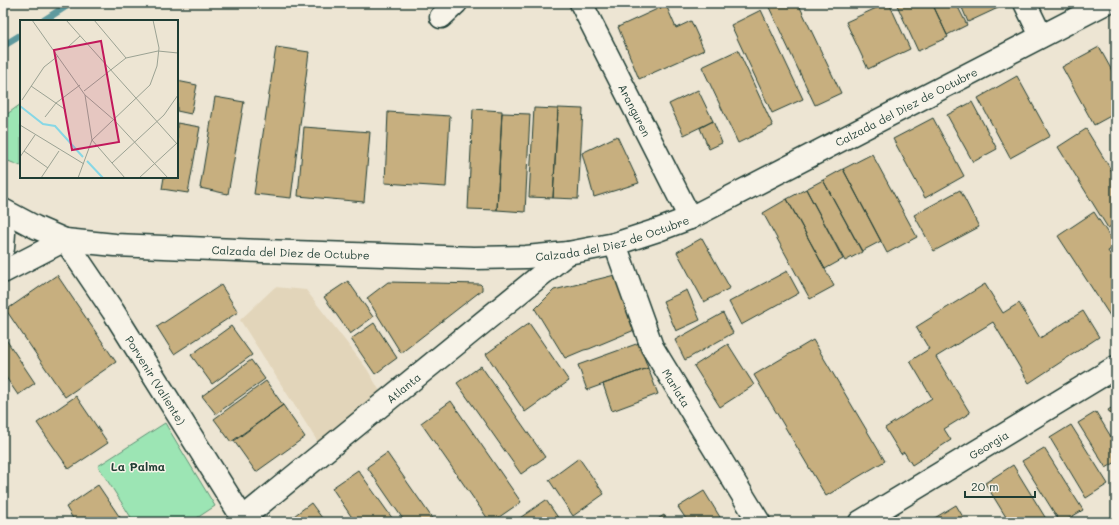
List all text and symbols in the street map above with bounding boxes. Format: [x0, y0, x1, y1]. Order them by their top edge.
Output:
inset map [20, 20, 178, 178]
street label: Calzada del Diez de Octubre [832, 63, 980, 149]
street label: Aranguren [616, 81, 655, 139]
street label: Calzada del Diez de Octubre [535, 212, 691, 264]
street label: Calzada del Diez de Octubre [211, 241, 370, 262]
street label: Porvenir (Valiente) [123, 333, 190, 427]
street label: Marlata [659, 366, 694, 410]
street label: Atlanta [383, 369, 423, 406]
street label: Georgia [966, 427, 1011, 462]
district label: La Palma [111, 458, 165, 474]
scale bar [965, 473, 1035, 499]
text: 20 m [971, 478, 999, 494]

